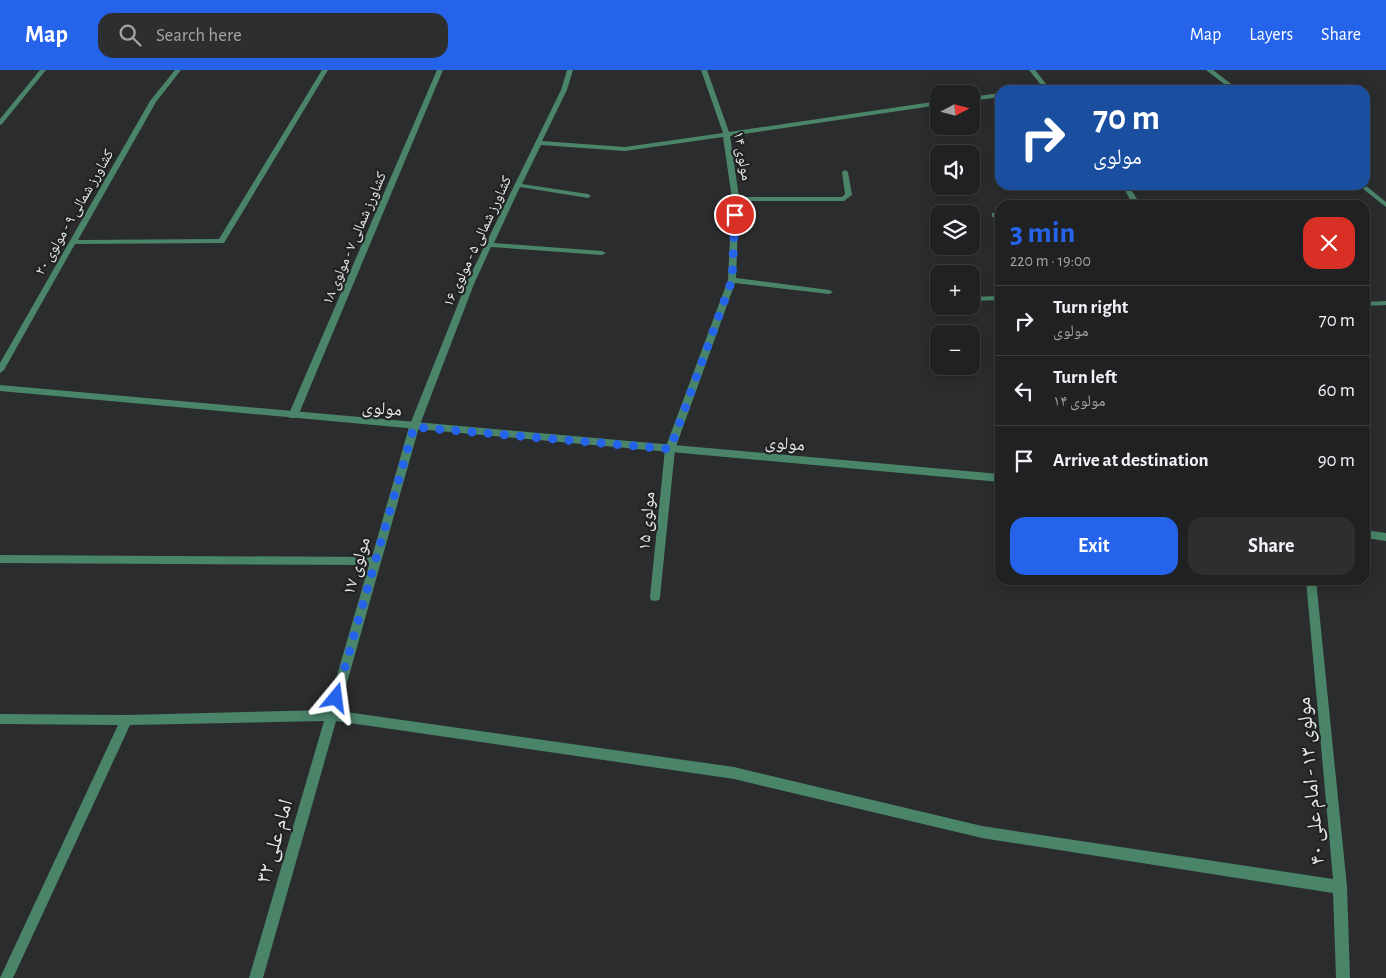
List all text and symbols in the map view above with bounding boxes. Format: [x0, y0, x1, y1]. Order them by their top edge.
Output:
search box [98, 13, 448, 58]
icon: search [116, 21, 144, 49]
text: Map [25, 23, 68, 47]
text: Search here [156, 26, 242, 45]
text: Map [1190, 26, 1221, 44]
text: Layers [1249, 26, 1293, 44]
text: Share [1321, 26, 1361, 44]
north arrow [930, 85, 980, 135]
map controls [930, 85, 980, 375]
text: 70 m [1093, 101, 1160, 136]
icon: right [1010, 105, 1075, 170]
street label: مولوی ۱۴ [729, 131, 754, 182]
button: sound [930, 145, 980, 195]
text: مولوی [1093, 146, 1142, 168]
street label: کشاورز شمالی ۹ - مولوی ۲۰ [32, 147, 118, 279]
street label: کشاورز شمالی ۷ - مولوی ۱۸ [320, 170, 391, 307]
street label: کشاورز شمالی ۵ - مولوی ۱۶ [441, 173, 516, 310]
pin [714, 194, 756, 236]
icon: arrive [721, 201, 749, 229]
button: layers [930, 205, 980, 255]
button: close [1303, 217, 1355, 269]
text: 3 min [1010, 218, 1075, 248]
text: 220 m · 19:00 [1010, 253, 1091, 269]
button: + [930, 265, 980, 315]
text: Turn right [1053, 298, 1128, 317]
icon: right [1010, 307, 1038, 335]
text: 70 m [1319, 311, 1355, 330]
text: مولوی [1053, 323, 1089, 339]
button: − [930, 325, 980, 375]
text: Turn left [1053, 368, 1117, 387]
icon: left [1010, 377, 1038, 405]
text: 60 m [1318, 381, 1355, 400]
text: مولوی ۱۴ [1053, 393, 1106, 409]
street label: مولوی [361, 398, 403, 421]
street label: مولوی [764, 433, 806, 456]
icon: arrive [1010, 447, 1038, 475]
text: Arrive at destination [1053, 451, 1209, 470]
text: 90 m [1318, 451, 1355, 470]
street label: مولوی ۱۵ [635, 491, 660, 551]
button: Exit [1010, 517, 1178, 575]
button: Share [1188, 517, 1355, 575]
street label: مولوی ۱۷ [340, 535, 375, 597]
position arrow [309, 671, 361, 723]
street label: مولوی ۱۳ - امام علی ۴۰ [1293, 696, 1331, 866]
street label: امام علی ۳۲ [253, 797, 299, 886]

